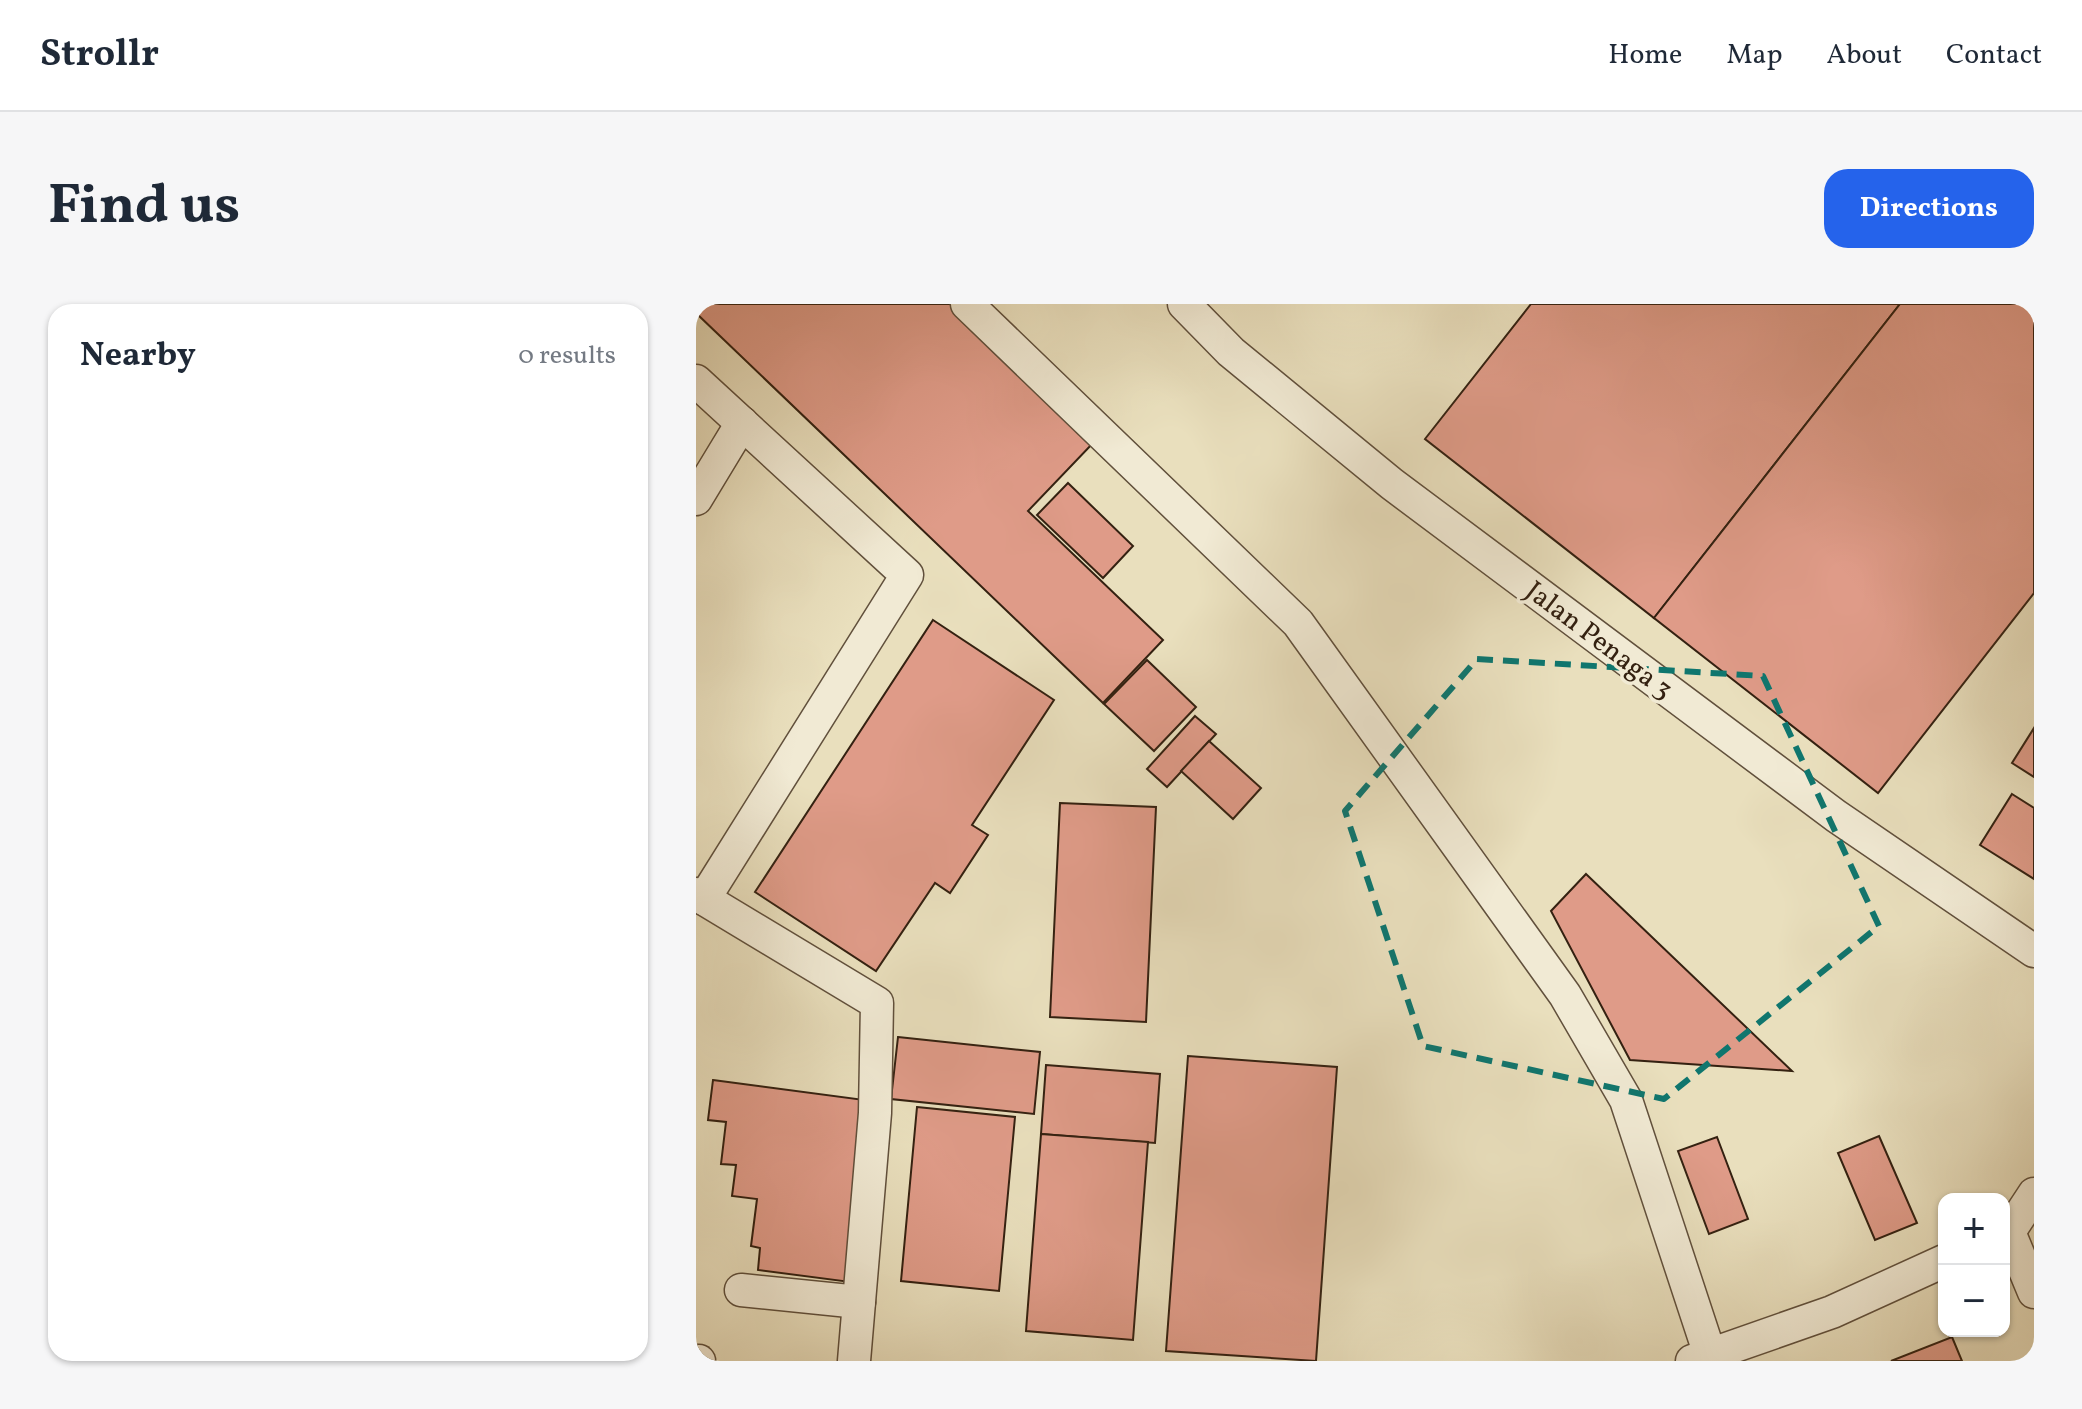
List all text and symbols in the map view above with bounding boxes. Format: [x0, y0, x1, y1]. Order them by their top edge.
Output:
text: Strollr [40, 29, 159, 82]
text: Home [1608, 36, 1682, 75]
text: Map [1726, 36, 1782, 75]
text: About [1826, 36, 1902, 75]
text: Contact [1946, 36, 2042, 75]
text: Find us [48, 169, 240, 247]
button: Directions [1824, 169, 2034, 248]
text: Nearby [80, 333, 196, 380]
text: 0 results [518, 338, 616, 374]
street label: Jalan Penaga 3 [1517, 573, 1680, 709]
map controls [1938, 1193, 2010, 1337]
button: + [1938, 1193, 2010, 1265]
button: − [1938, 1265, 2010, 1337]

